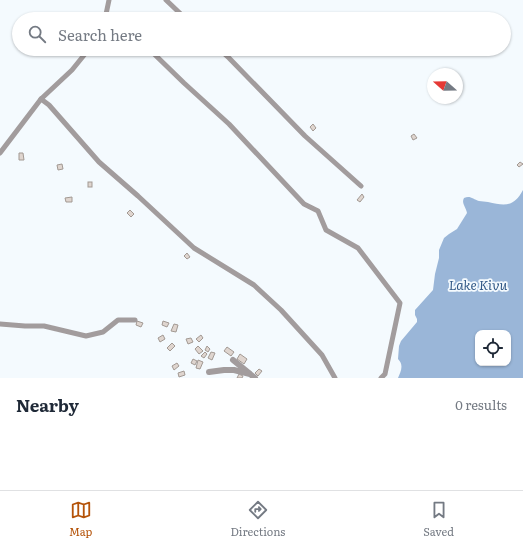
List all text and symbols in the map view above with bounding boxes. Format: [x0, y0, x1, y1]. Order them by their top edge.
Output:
search box [12, 12, 511, 56]
icon: search [26, 23, 48, 45]
text: Search here [58, 23, 142, 46]
north arrow [427, 68, 463, 104]
water label: Lake Kivu [449, 275, 508, 294]
map controls [475, 330, 511, 366]
button: locate [475, 330, 511, 366]
text: Nearby [16, 392, 79, 417]
text: 0 results [455, 395, 507, 414]
tab: Map [69, 499, 92, 539]
tab: Directions [230, 499, 285, 539]
tab: Saved [423, 499, 454, 539]

